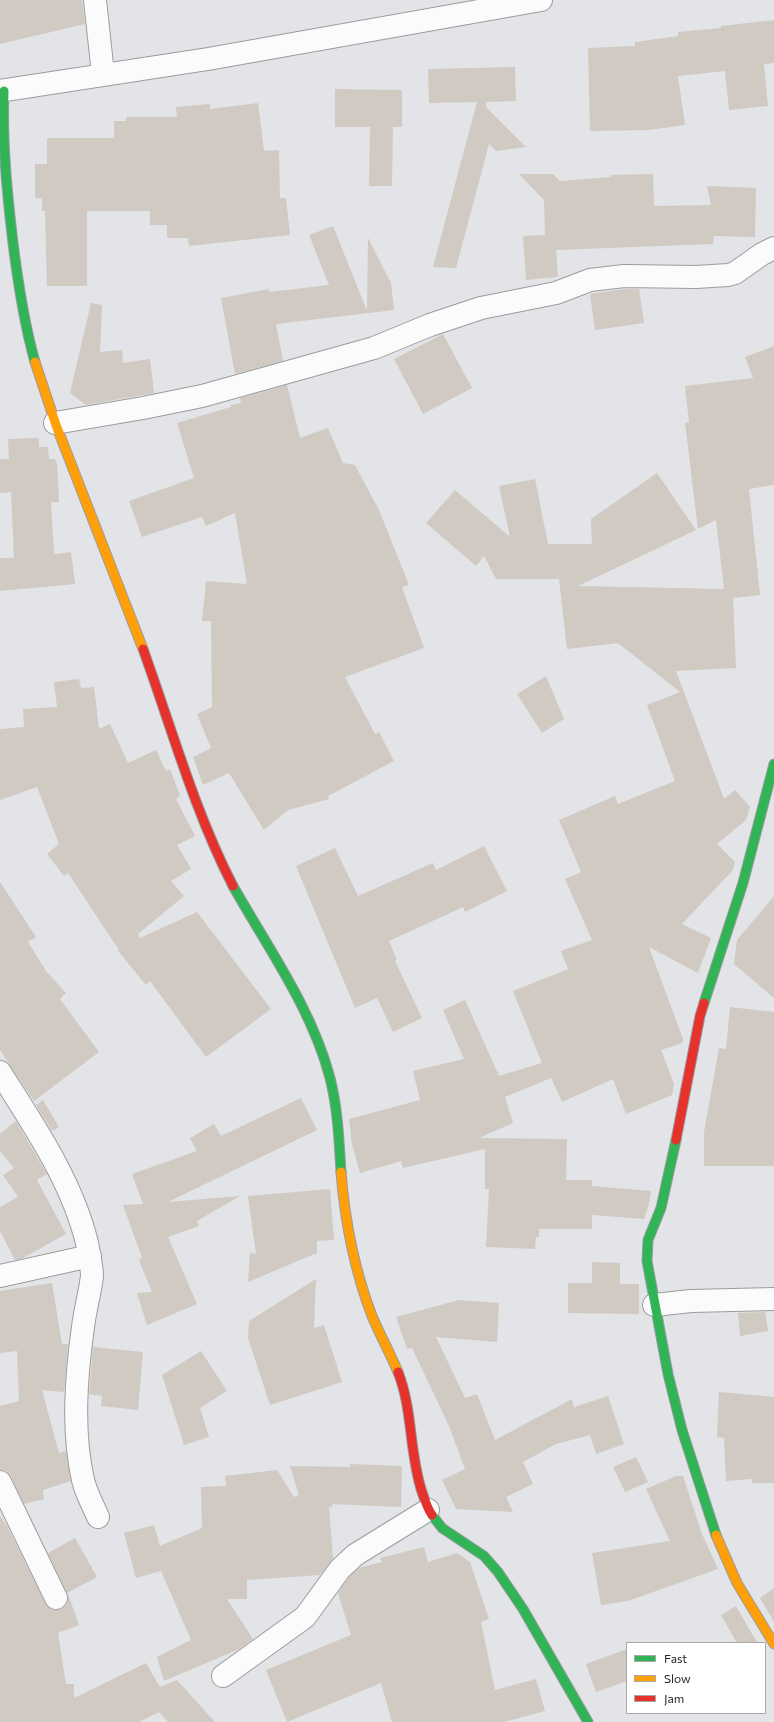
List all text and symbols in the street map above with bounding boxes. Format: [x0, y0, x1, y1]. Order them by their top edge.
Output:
legend [626, 1642, 766, 1714]
text: Fast [664, 1651, 687, 1665]
text: Slow [664, 1671, 691, 1685]
text: Jam [664, 1691, 684, 1705]

